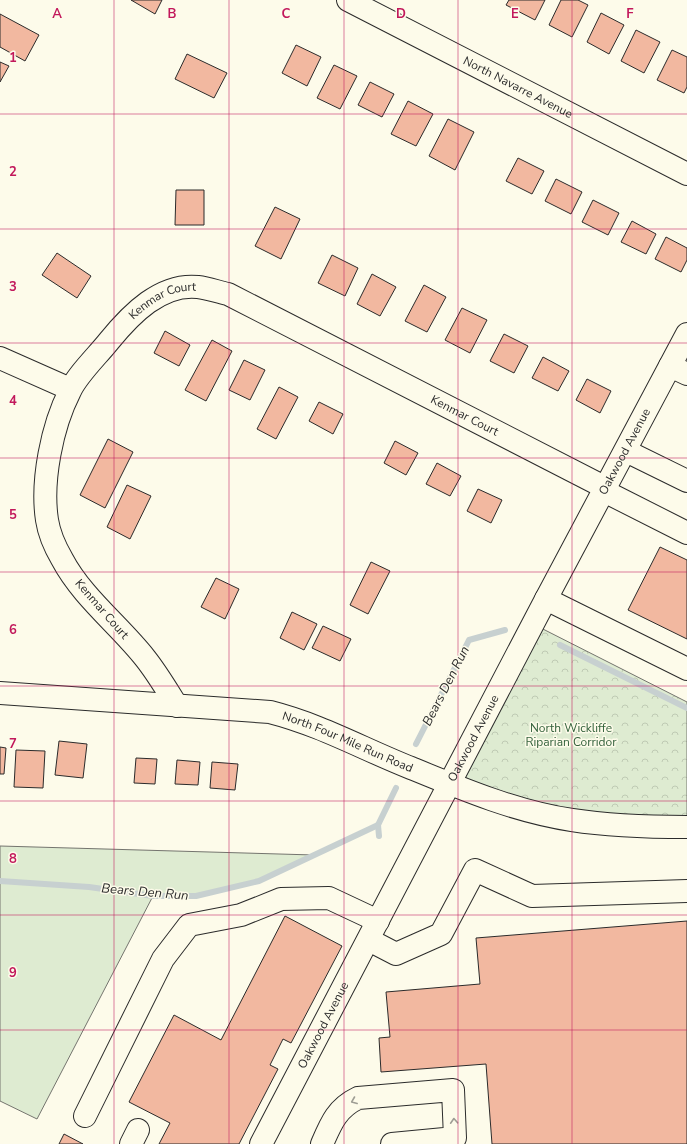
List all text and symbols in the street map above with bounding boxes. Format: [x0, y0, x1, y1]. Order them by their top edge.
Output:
text: A [52, 5, 62, 23]
text: B [168, 5, 177, 23]
text: C [282, 5, 291, 23]
text: D [396, 5, 406, 23]
text: E [511, 5, 519, 23]
text: F [626, 5, 634, 23]
text: 1 [9, 49, 17, 67]
street label: North Navarre Avenue [461, 53, 575, 122]
text: 2 [9, 163, 17, 181]
text: 3 [9, 278, 17, 296]
street label: Kenmar Court [125, 279, 197, 323]
street label: Kenmar Court [428, 391, 502, 440]
text: 4 [9, 392, 17, 410]
street label: Oakwood Avenue [595, 406, 654, 498]
text: 5 [9, 506, 17, 524]
street label: Kenmar Court [72, 576, 133, 643]
text: 6 [9, 621, 17, 639]
water label: Bears Den Run [418, 643, 474, 729]
street label: Oakwood Avenue [444, 692, 503, 784]
street label: North Four Mile Run Road [280, 708, 415, 776]
park label: North Wickliffe Riparian Corridor [525, 720, 617, 750]
text: 7 [9, 735, 17, 753]
text: 8 [9, 850, 17, 868]
water label: Bears Den Run [101, 879, 189, 905]
text: 9 [9, 964, 17, 982]
street label: Oakwood Avenue [294, 979, 352, 1071]
one-way arrow [351, 1096, 358, 1104]
one-way arrow [450, 1118, 458, 1124]

